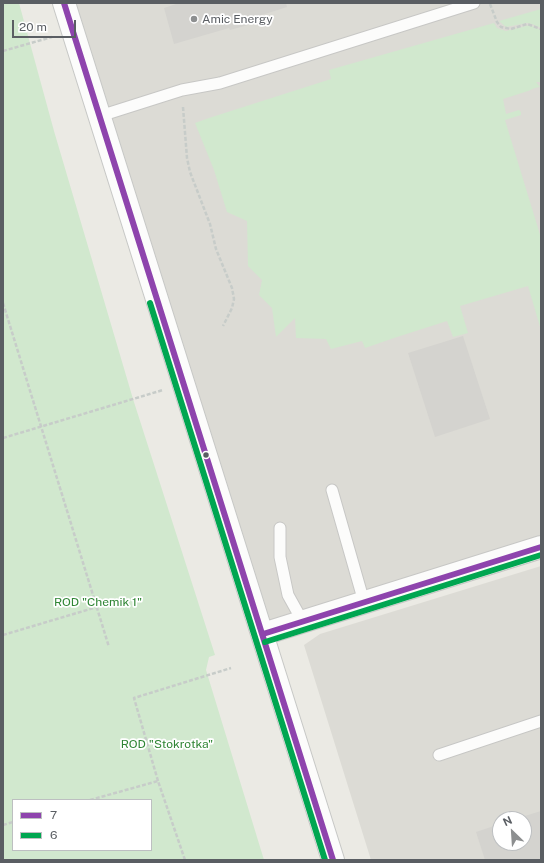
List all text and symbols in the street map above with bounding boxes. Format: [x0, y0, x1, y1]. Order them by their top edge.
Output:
scale bar [14, 12, 78, 38]
place label: Amic Energy [202, 12, 273, 26]
marker: Amic Energy [189, 14, 199, 24]
text: 20 m [19, 20, 47, 34]
unlabelled marker [201, 450, 211, 460]
park label: ROD "Chemik 1" [54, 595, 142, 609]
park label: ROD "Stokrotka" [121, 737, 213, 751]
legend [12, 799, 152, 851]
text: 7 [50, 808, 57, 822]
north arrow [492, 811, 532, 851]
text: N [501, 814, 514, 828]
text: 6 [50, 828, 57, 842]

